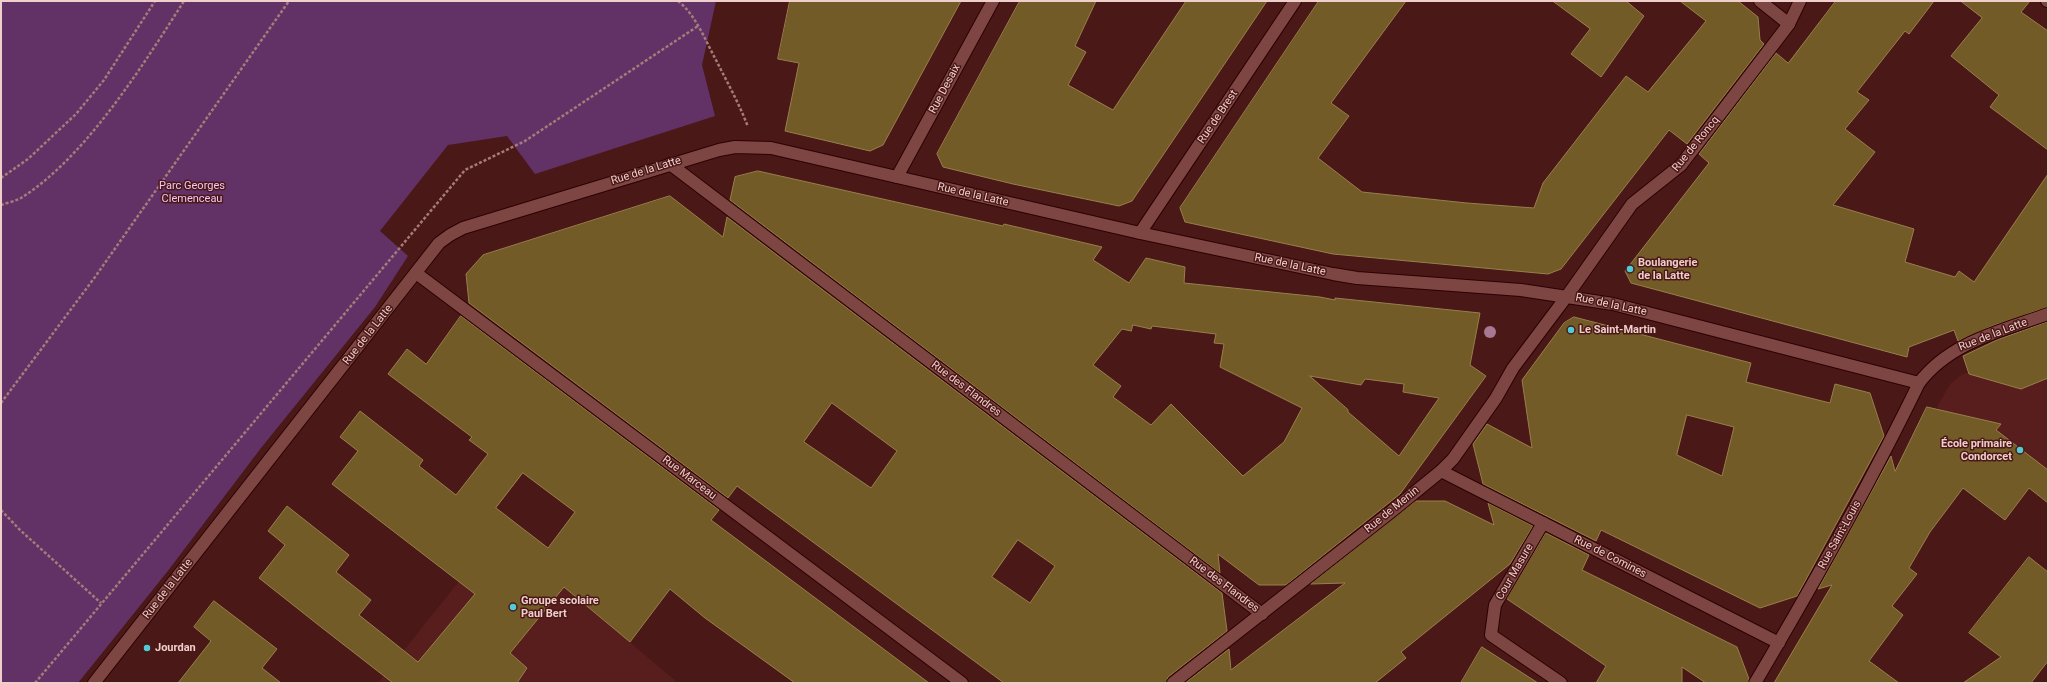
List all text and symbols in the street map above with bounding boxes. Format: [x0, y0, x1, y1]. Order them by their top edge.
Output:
street label: Rue Desaix [926, 62, 964, 116]
street label: Rue de Brest [1195, 88, 1241, 146]
street label: Rue de Roncq [1670, 114, 1722, 174]
street label: Rue de la Latte [609, 154, 683, 188]
park label: Parc Georges Clemenceau [159, 179, 225, 205]
street label: Rue de la Latte [936, 180, 1010, 210]
street label: Rue de la Latte [1253, 251, 1327, 279]
place label: Boulangerie de la Latte [1638, 256, 1697, 282]
marker: Boulangerie de la Latte [1625, 264, 1635, 274]
street label: Rue de la Latte [1574, 291, 1648, 319]
street label: Rue de la Latte [340, 302, 396, 368]
street label: Rue de la Latte [1957, 316, 2029, 354]
place label: Le Saint-Martin [1579, 323, 1656, 337]
marker: Le Saint-Martin [1566, 325, 1576, 335]
street label: Rue des Flandres [928, 358, 1004, 420]
place label: École primaire Condorcet [1941, 437, 2012, 463]
marker: École primaire Condorcet [2015, 445, 2025, 455]
street label: Rue Marceau [659, 453, 719, 503]
street label: Rue de Menin [1362, 484, 1422, 536]
street label: Rue Saint-Louis [1816, 499, 1864, 571]
street label: Rue de Comines [1572, 533, 1648, 581]
street label: Cour Masure [1494, 542, 1536, 602]
street label: Rue des Flandres [1186, 554, 1262, 616]
street label: Rue de la Latte [140, 556, 196, 622]
place label: Groupe scolaire Paul Bert [521, 594, 599, 620]
marker: Groupe scolaire Paul Bert [508, 602, 518, 612]
place label: Jourdan [155, 641, 196, 655]
marker: Jourdan [142, 643, 152, 653]

